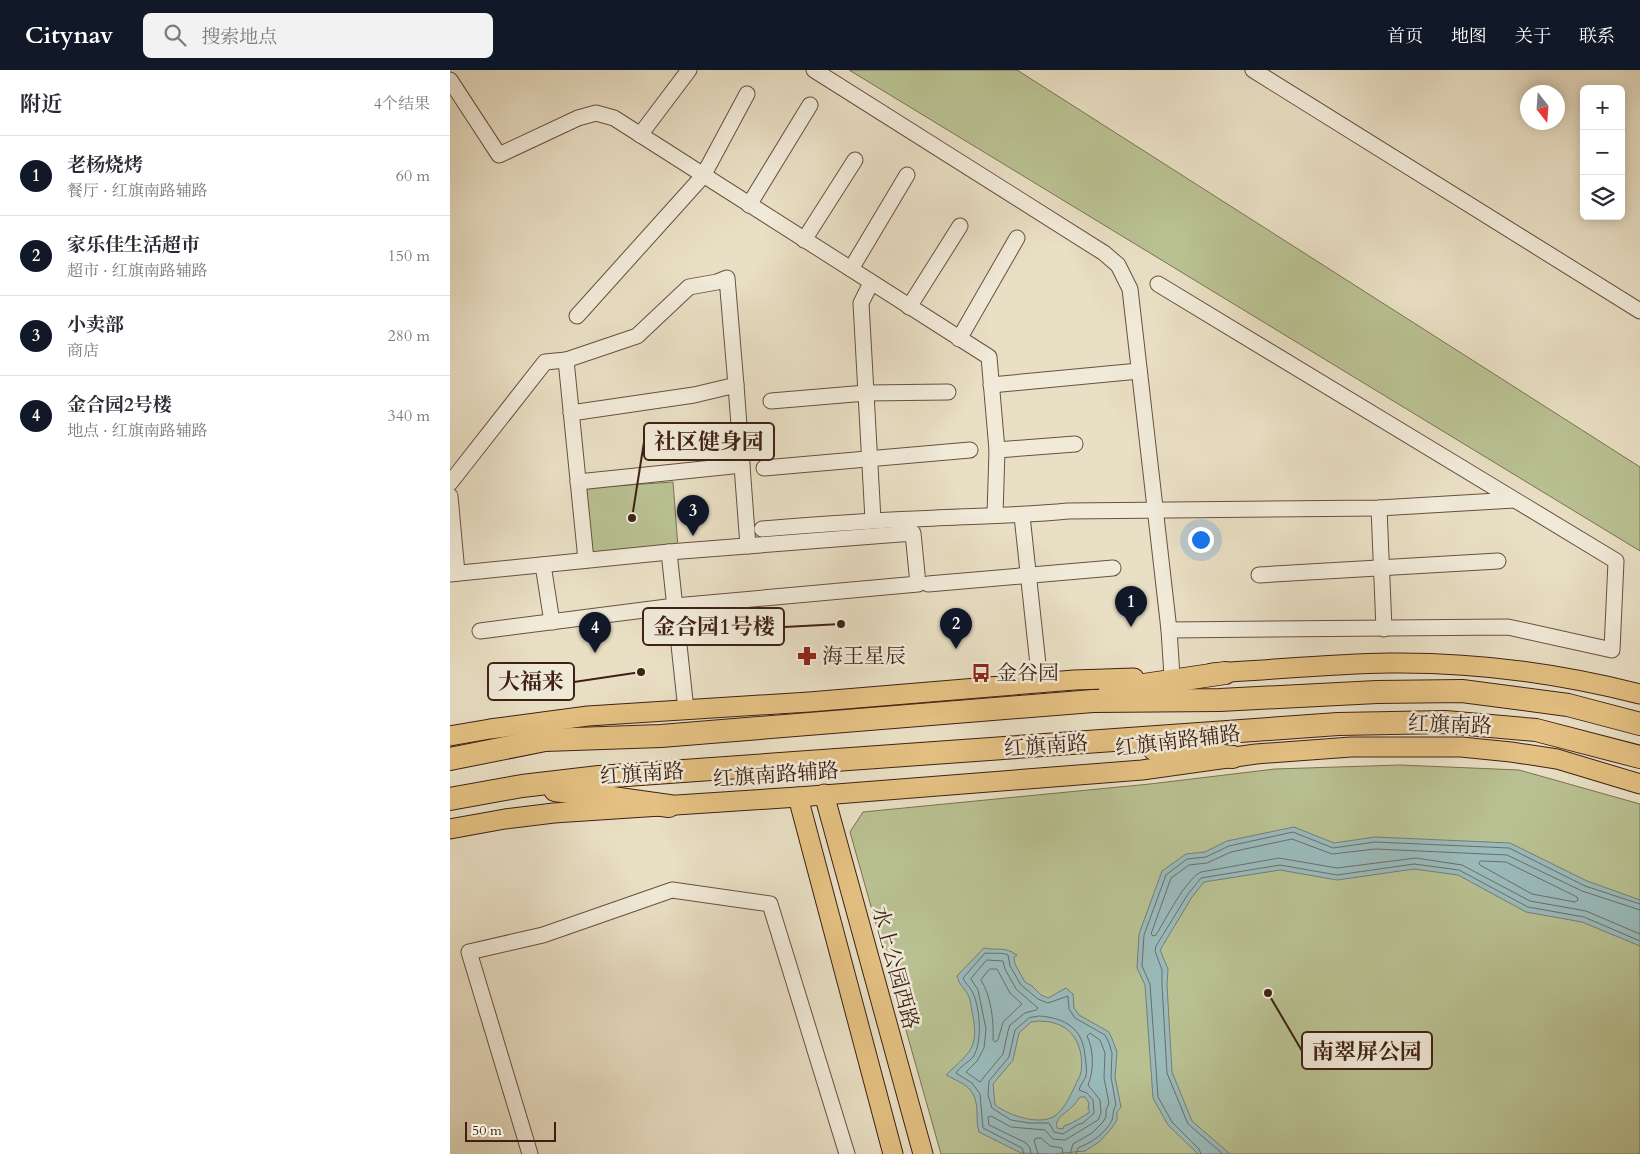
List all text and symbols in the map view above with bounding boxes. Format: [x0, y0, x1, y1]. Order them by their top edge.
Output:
search box [143, 13, 493, 58]
text: Citynav [25, 19, 113, 52]
icon: search [161, 21, 189, 49]
text: 搜索地点 [201, 24, 277, 50]
text: 首页 [1387, 24, 1423, 49]
text: 地图 [1451, 24, 1487, 49]
text: 关于 [1515, 24, 1551, 49]
text: 联系 [1579, 24, 1615, 49]
north arrow [1520, 85, 1565, 130]
map controls [1580, 85, 1625, 220]
button: + [1580, 85, 1625, 130]
text: 附近 [20, 90, 62, 119]
text: 4个结果 [374, 93, 430, 115]
button: − [1580, 130, 1625, 175]
text: 老杨烧烤 [67, 152, 143, 178]
text: 1 [32, 165, 40, 187]
text: 60 m [396, 165, 430, 187]
button: layers [1580, 175, 1625, 220]
text: 餐厅 · 红旗南路辅路 [67, 180, 208, 202]
text: 家乐佳生活超市 [67, 232, 200, 258]
text: 2 [32, 245, 40, 267]
text: 150 m [388, 245, 430, 267]
text: 超市 · 红旗南路辅路 [67, 260, 208, 282]
text: 小卖部 [67, 312, 124, 338]
text: 3 [32, 325, 40, 347]
text: 280 m [388, 325, 430, 347]
text: 商店 [67, 340, 99, 362]
text: 金合园2号楼 [67, 392, 172, 418]
text: 4 [32, 405, 40, 427]
text: 340 m [388, 405, 430, 427]
text: 地点 · 红旗南路辅路 [67, 420, 208, 442]
callout: 社区健身园 [644, 423, 774, 460]
text: 社区健身园 [654, 427, 764, 457]
pin: 3 [677, 495, 709, 536]
your location [1188, 527, 1214, 553]
pin: 1 [1115, 586, 1147, 627]
callout: 金合园1号楼 [643, 608, 784, 645]
pin: 2 [940, 608, 972, 649]
pin: 4 [579, 612, 611, 653]
text: 金合园1号楼 [653, 612, 775, 642]
place label: 海王星辰 [822, 642, 906, 671]
pharmacy icon: 海王星辰 [796, 645, 818, 667]
place label: 金谷园 [996, 659, 1059, 688]
bus stop icon: 金谷园 [970, 662, 992, 684]
callout: 大福来 [488, 663, 574, 700]
text: 大福来 [498, 667, 564, 697]
street label: 红旗南路 [1408, 709, 1492, 741]
street label: 红旗南路辅路 [1114, 719, 1242, 763]
street label: 红旗南路 [1003, 729, 1089, 763]
street label: 红旗南路辅路 [712, 756, 840, 794]
street label: 红旗南路 [599, 757, 685, 791]
street label: 水上公园西路 [865, 903, 925, 1033]
callout: 南翠屏公园 [1302, 1032, 1432, 1069]
text: 南翠屏公园 [1312, 1037, 1422, 1067]
scale bar [465, 1119, 556, 1142]
text: 50 m [472, 1121, 502, 1140]

